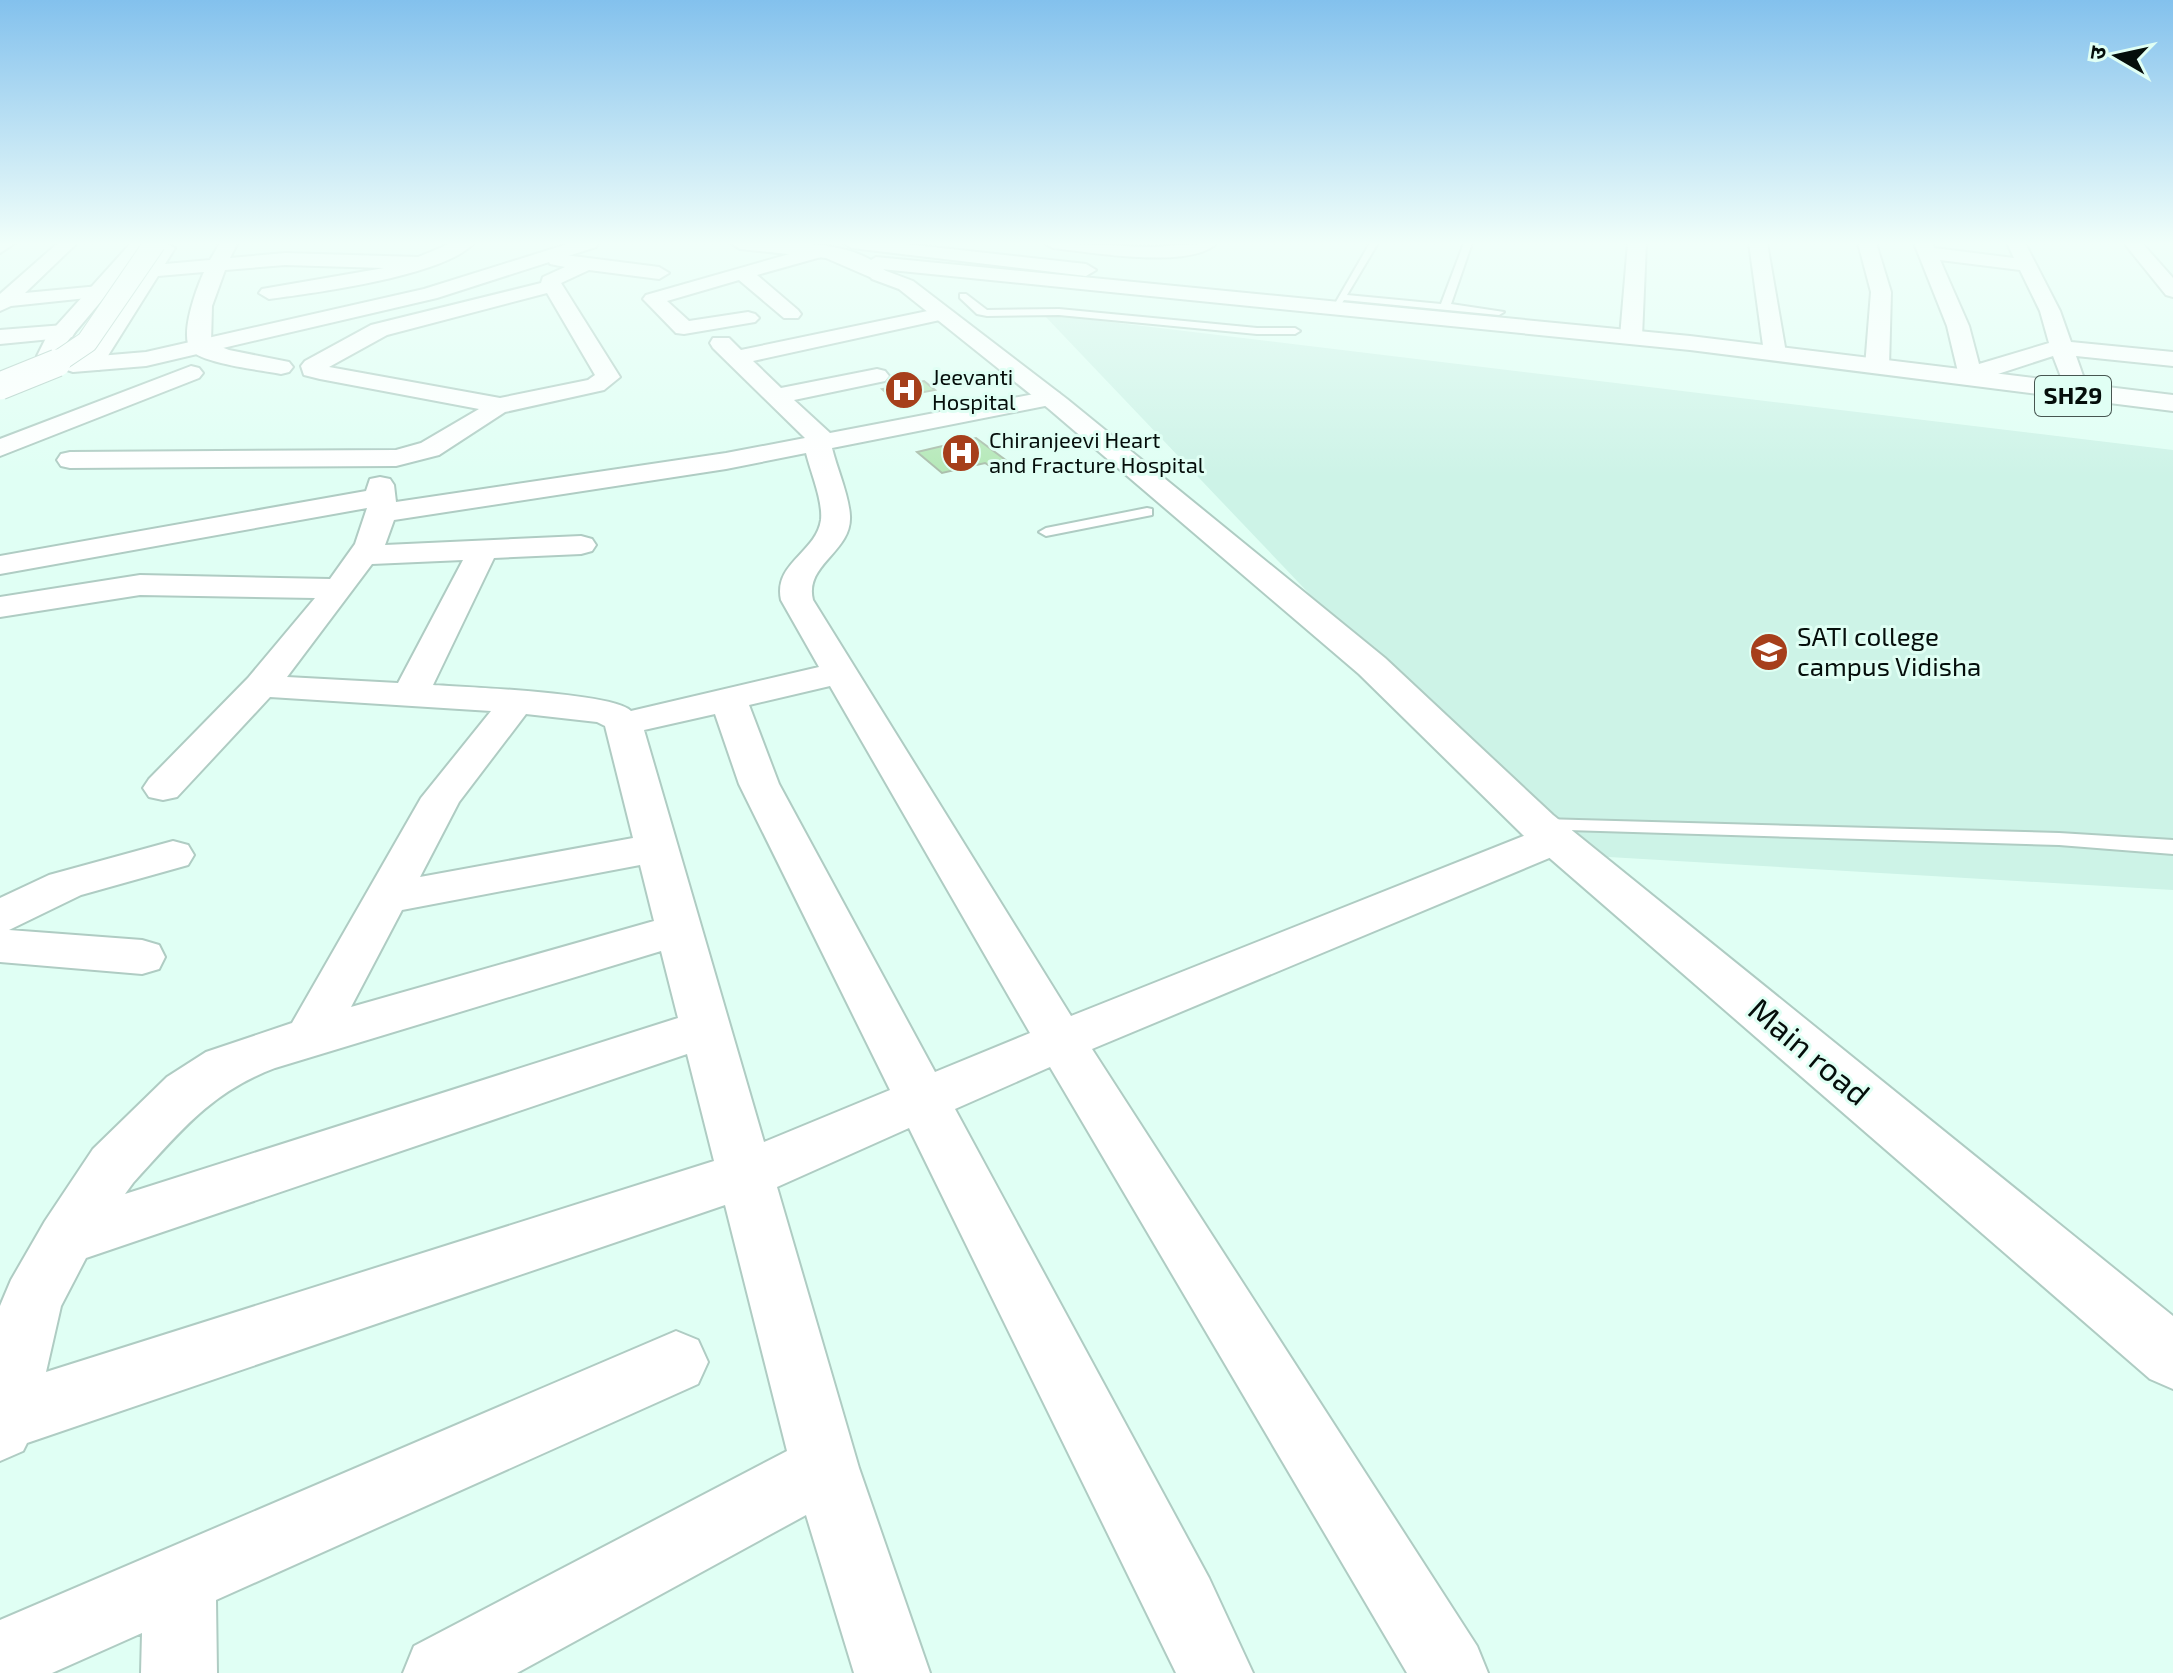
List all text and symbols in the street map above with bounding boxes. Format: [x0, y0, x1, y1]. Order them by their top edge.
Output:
north arrow [2077, 16, 2157, 96]
text: उ [2082, 43, 2110, 61]
place label: Jeevanti Hospital [932, 363, 1016, 414]
hospital icon: Jeevanti Hospital [883, 369, 925, 411]
road number: SH29 [2035, 376, 2111, 416]
place label: Chiranjeevi Heart and Fracture Hospital [989, 426, 1205, 477]
hospital icon: Chiranjeevi Heart and Fracture Hospital [940, 432, 982, 474]
place label: SATI college campus Vidisha [1797, 620, 1981, 681]
school or university icon: SATI college campus Vidisha [1748, 631, 1790, 673]
street label: Main road [1742, 989, 1878, 1112]

